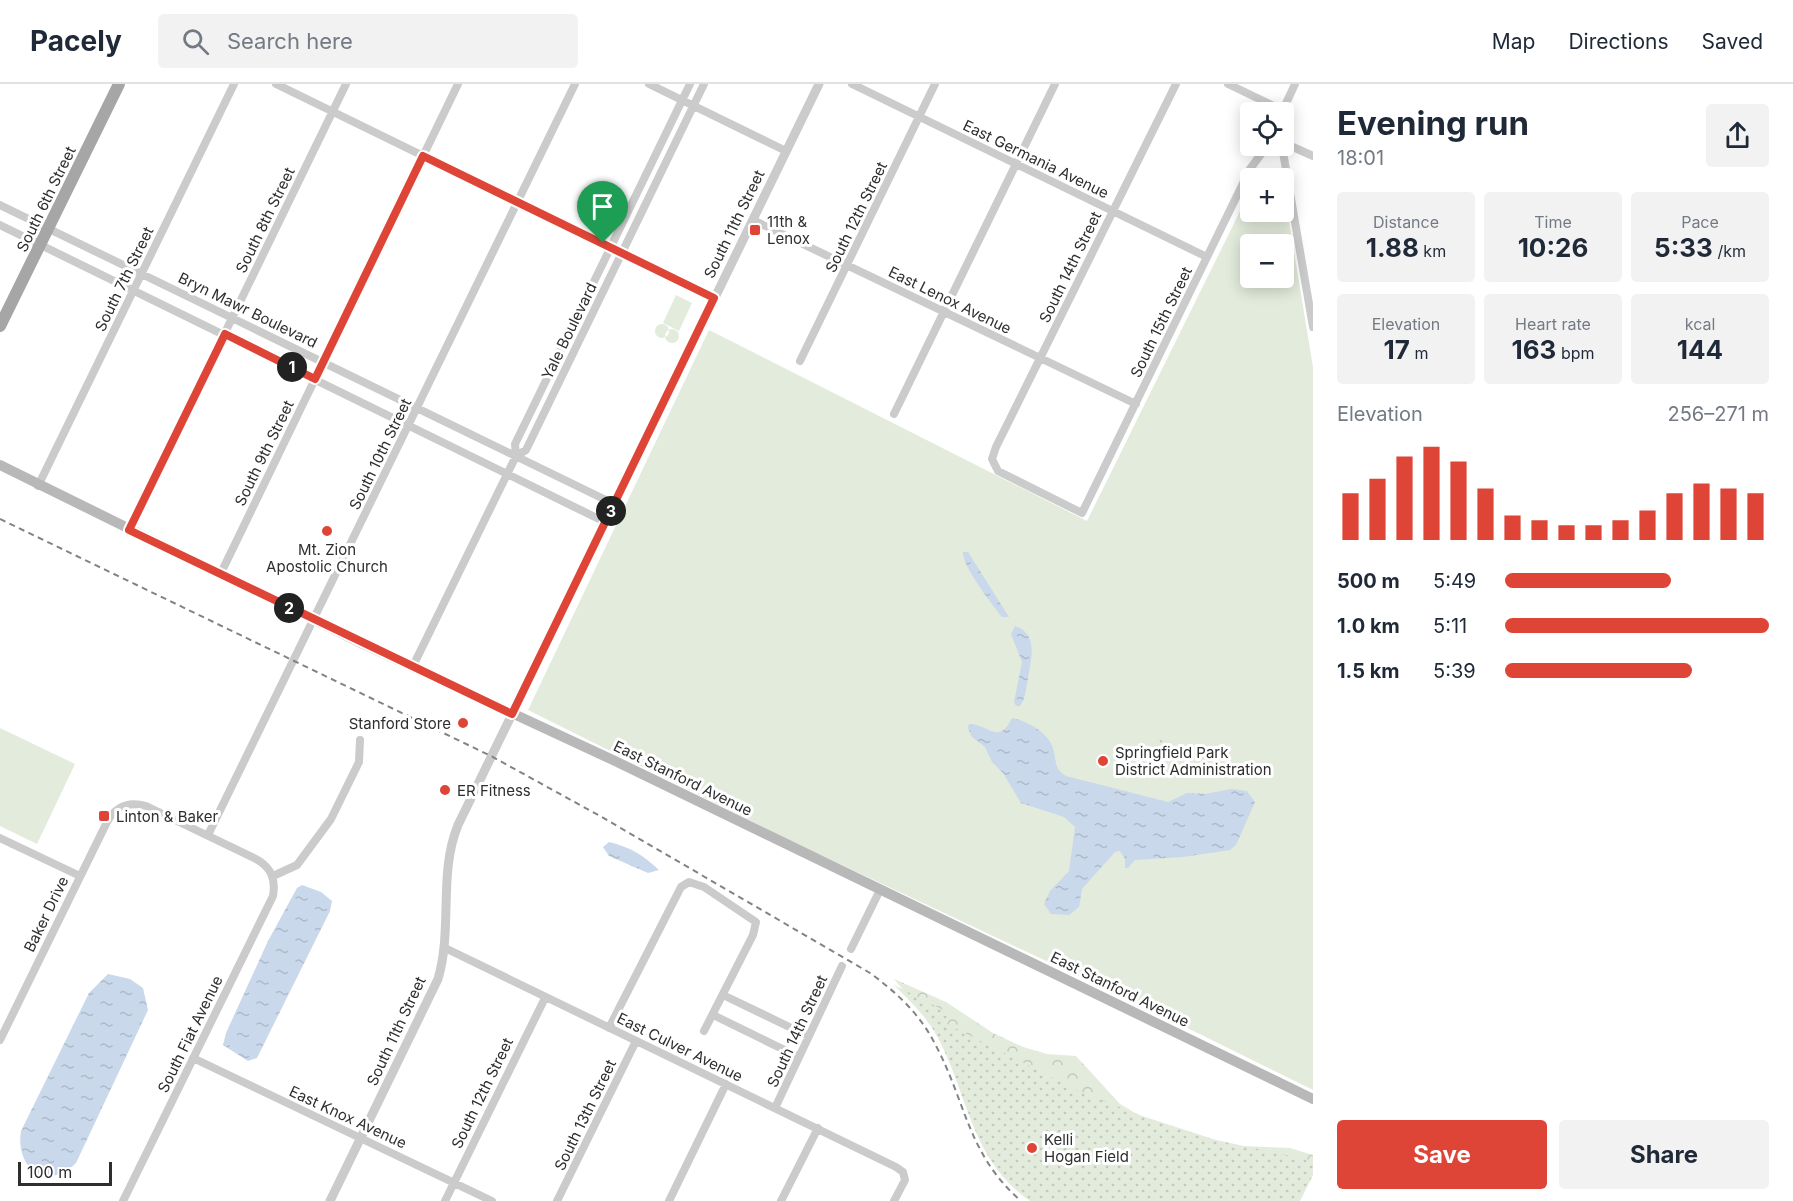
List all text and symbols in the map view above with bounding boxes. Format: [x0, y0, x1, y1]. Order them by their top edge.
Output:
search box [158, 14, 578, 68]
text: Pacely [30, 24, 122, 58]
icon: search [179, 25, 212, 58]
text: Search here [227, 28, 353, 54]
text: Map [1492, 29, 1535, 54]
text: Directions [1568, 29, 1669, 54]
text: Saved [1702, 29, 1763, 54]
map controls [1240, 102, 1294, 288]
button: locate [1240, 102, 1294, 156]
text: Evening run [1337, 103, 1529, 143]
button: share [1706, 104, 1769, 167]
street label: East Germania Avenue [960, 115, 1112, 203]
street label: South 6th Street [12, 143, 80, 255]
text: 18:01 [1337, 146, 1384, 170]
street label: South 12th Street [821, 158, 891, 276]
street label: South 8th Street [231, 164, 299, 276]
street label: South 11th Street [700, 167, 768, 281]
button: + [1240, 168, 1294, 222]
pin [577, 181, 628, 243]
icon: arrive [586, 190, 619, 223]
street label: South 14th Street [1035, 208, 1105, 326]
place label: 11th & Lenox [767, 212, 810, 248]
text: Distance [1373, 212, 1439, 232]
text: Time [1534, 212, 1572, 232]
text: Pace [1681, 212, 1719, 232]
street label: South 7th Street [90, 223, 158, 335]
marker: 11th & Lenox [748, 223, 762, 237]
text: 1.88 [1366, 232, 1419, 263]
text: 10:26 [1518, 232, 1588, 263]
text: 5:33 [1654, 232, 1713, 263]
button: − [1240, 234, 1294, 288]
text: km [1419, 241, 1446, 261]
text: /km [1713, 241, 1746, 261]
street label: East Lenox Avenue [885, 262, 1015, 338]
street label: South 15th Street [1126, 263, 1196, 381]
street label: Bryn Mawr Boulevard [175, 268, 321, 352]
street label: Yale Boulevard [537, 280, 601, 382]
text: Elevation [1372, 314, 1440, 334]
text: Heart rate [1515, 314, 1591, 334]
text: kcal [1685, 314, 1715, 334]
text: 17 [1384, 334, 1410, 365]
text: 163 [1512, 334, 1556, 365]
text: 144 [1677, 334, 1723, 365]
text: m [1410, 343, 1428, 363]
text: bpm [1556, 343, 1595, 363]
pin: 1 [277, 352, 307, 382]
text: 1 [289, 357, 295, 377]
street label: South 10th Street [345, 395, 415, 513]
street label: South 9th Street [230, 397, 298, 509]
text: Elevation [1337, 402, 1423, 426]
text: 256–271 m [1667, 402, 1769, 426]
pin: 3 [596, 496, 626, 526]
text: 3 [606, 501, 616, 521]
marker: Mt. Zion Apostolic Church [320, 524, 334, 538]
place label: Mt. Zion Apostolic Church [266, 540, 388, 576]
text: 500 m [1337, 569, 1400, 593]
text: 5:49 [1433, 569, 1476, 593]
pin: 2 [274, 593, 304, 623]
text: 2 [284, 598, 294, 618]
text: 1.0 km [1337, 614, 1400, 638]
text: 5:11 [1433, 614, 1467, 638]
text: 1.5 km [1337, 659, 1400, 683]
text: 5:39 [1433, 659, 1476, 683]
place label: Stanford Store [349, 714, 451, 733]
marker: Stanford Store [456, 716, 470, 730]
street label: East Stanford Avenue [611, 736, 755, 820]
place label: Springfield Park District Administration [1115, 743, 1272, 779]
marker: Springfield Park District Administration [1096, 754, 1110, 768]
place label: ER Fitness [457, 781, 531, 800]
marker: ER Fitness [438, 783, 452, 797]
place label: Linton & Baker [116, 807, 219, 826]
marker: Linton & Baker [97, 809, 111, 823]
street label: Baker Drive [19, 873, 73, 955]
street label: East Stanford Avenue [1048, 947, 1192, 1031]
street label: South Fiat Avenue [153, 972, 227, 1096]
street label: South 14th Street [763, 972, 831, 1090]
street label: South 11th Street [362, 973, 430, 1089]
street label: East Culver Avenue [614, 1008, 746, 1086]
street label: South 12th Street [447, 1034, 517, 1152]
street label: South 13th Street [550, 1056, 620, 1174]
street label: East Knox Avenue [286, 1082, 410, 1152]
button: Save [1337, 1120, 1547, 1189]
button: Share [1559, 1120, 1769, 1189]
place label: Kelli Hogan Field [1044, 1130, 1129, 1166]
marker: Kelli Hogan Field [1025, 1141, 1039, 1155]
scale bar [18, 1159, 112, 1186]
text: 100 m [27, 1162, 72, 1182]

